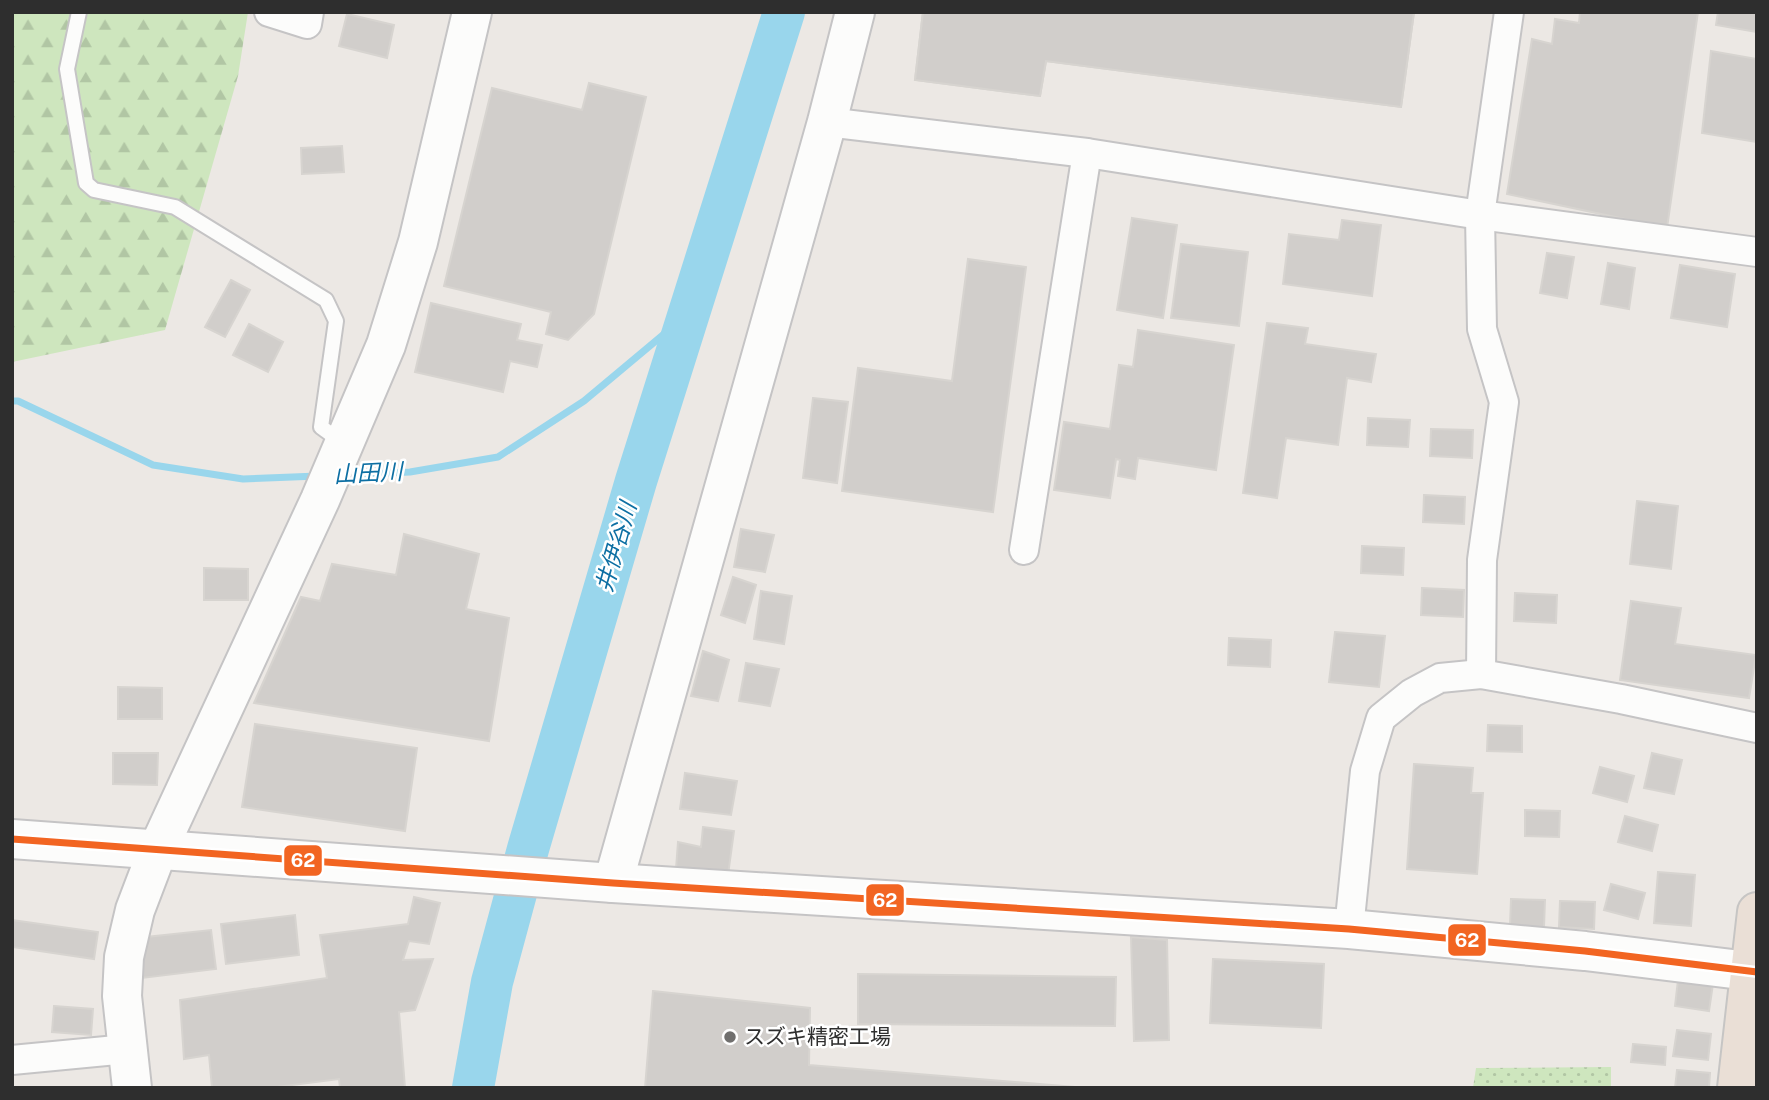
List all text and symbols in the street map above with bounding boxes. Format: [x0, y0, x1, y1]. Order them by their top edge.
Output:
water label: 山田川 [333, 457, 406, 488]
water label: 井伊谷川 [590, 496, 642, 595]
line badge: 62 [283, 844, 323, 877]
text: 62 [291, 849, 315, 871]
line badge: 62 [865, 883, 905, 917]
text: 62 [873, 889, 897, 911]
line badge: 62 [1447, 923, 1487, 957]
text: 62 [1455, 929, 1479, 951]
place label: スズキ精密工場 [744, 1024, 891, 1049]
marker: スズキ精密工場 [722, 1029, 738, 1045]

